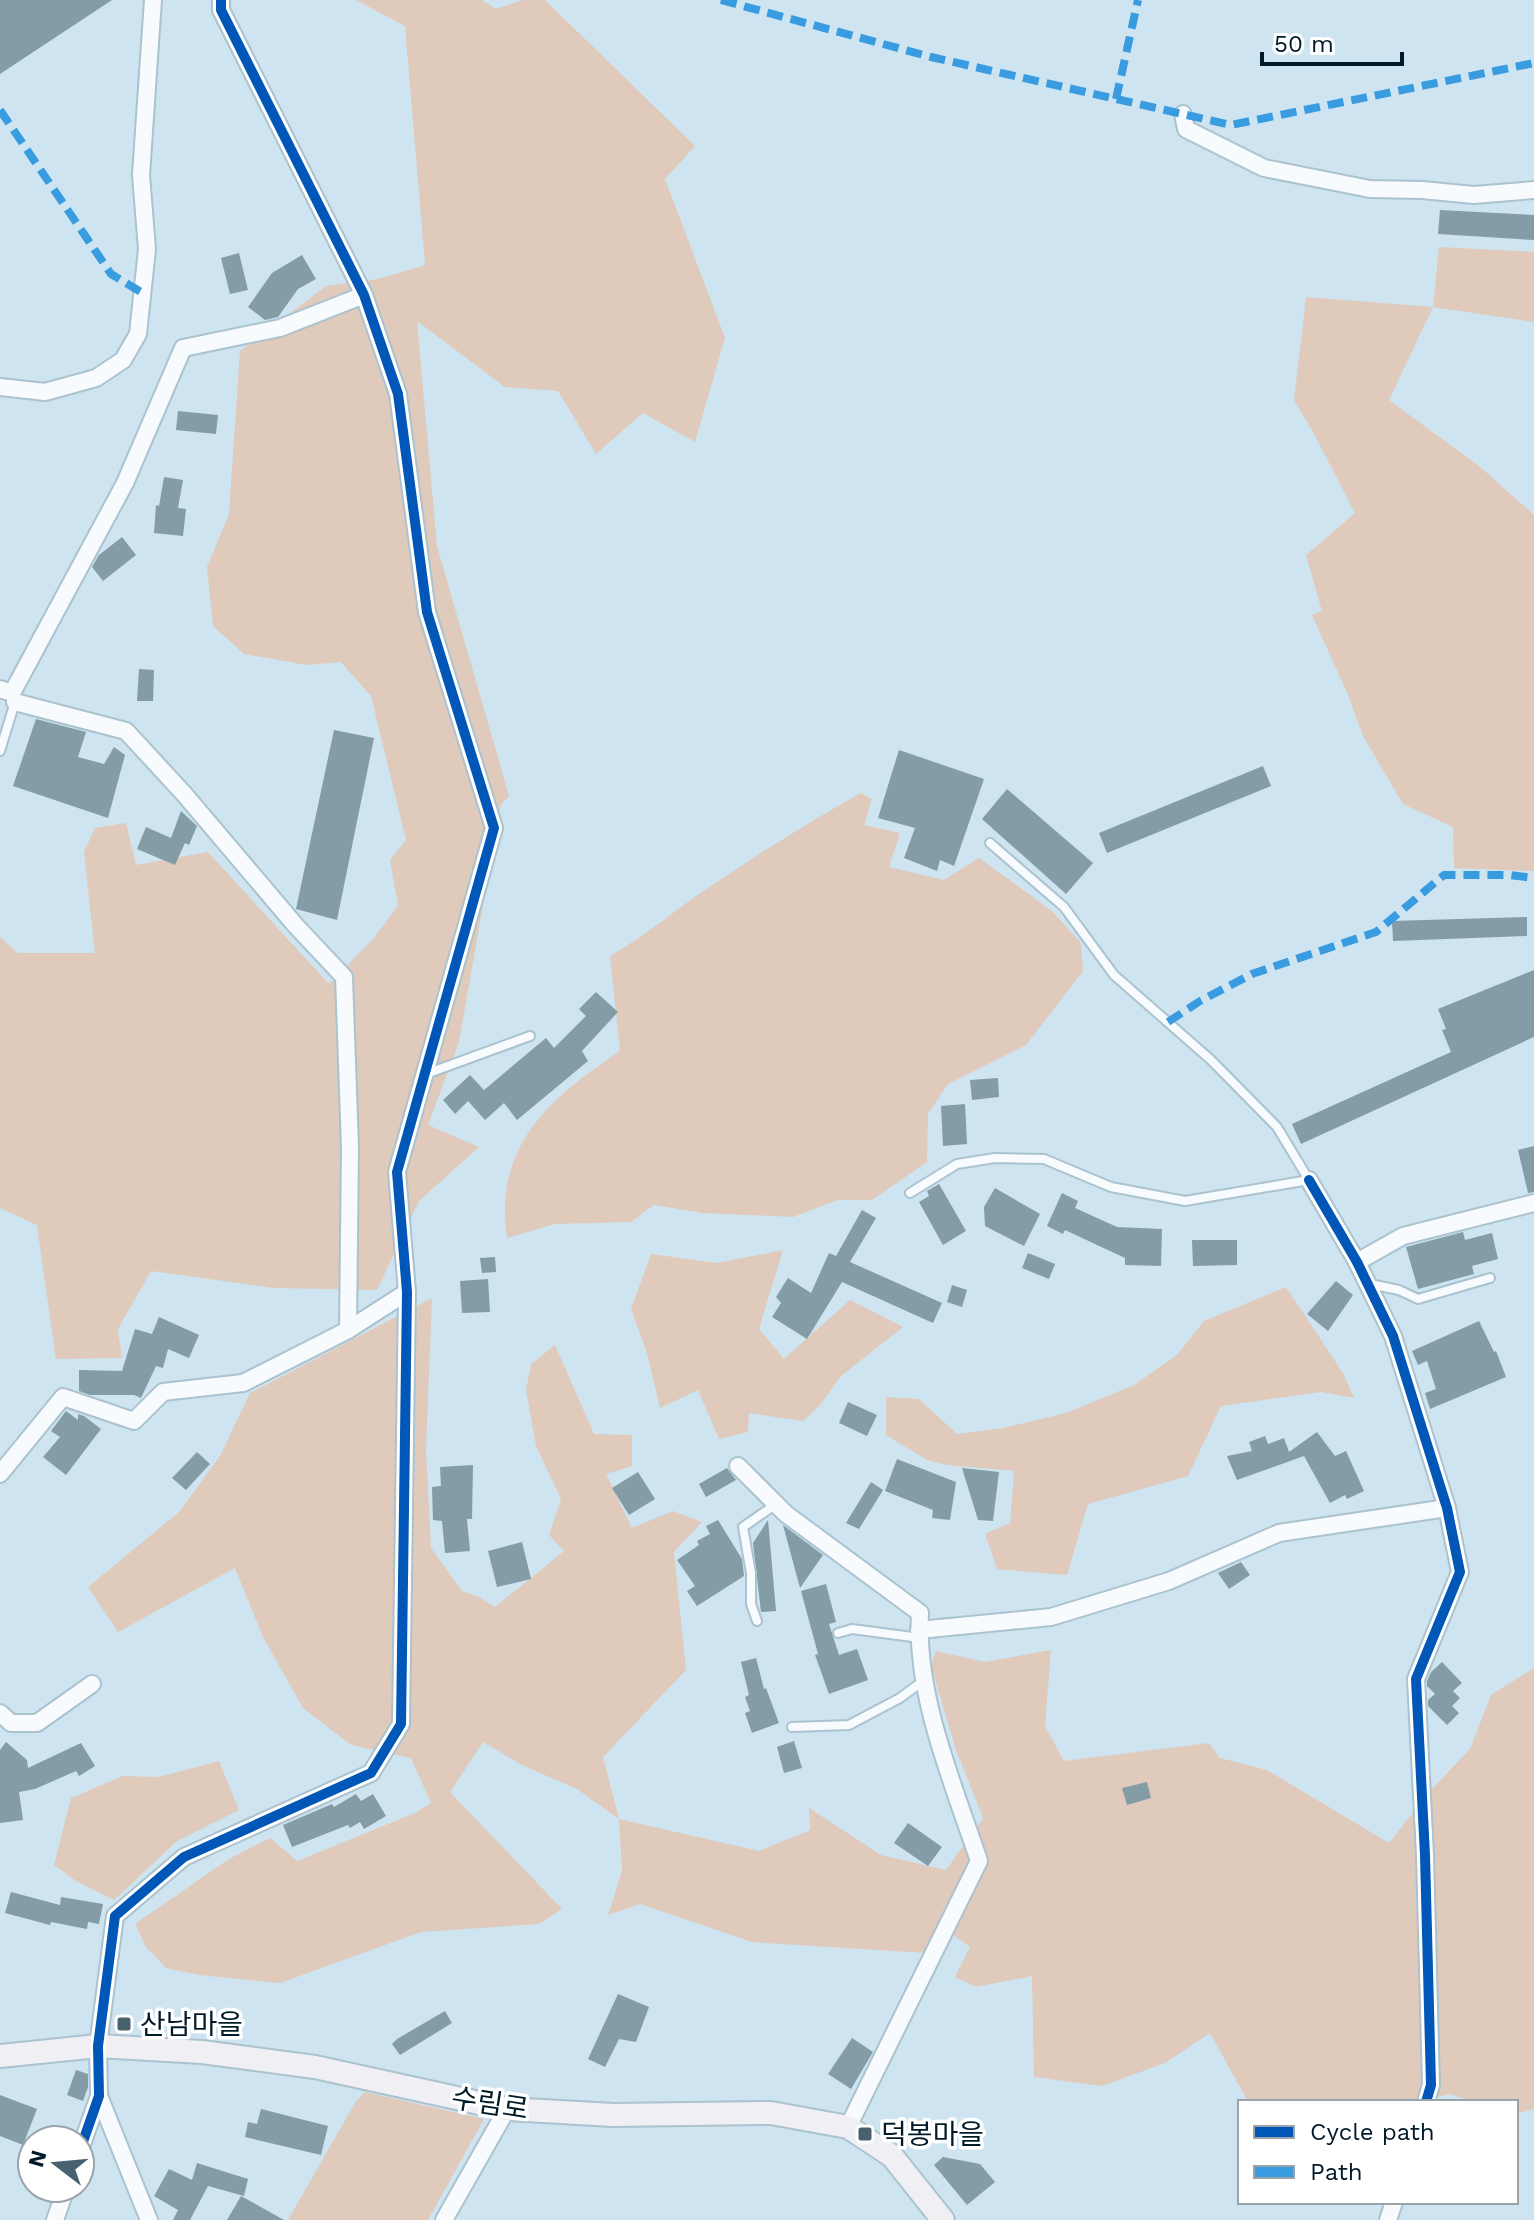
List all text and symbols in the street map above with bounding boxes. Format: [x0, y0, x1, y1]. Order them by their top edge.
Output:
scale bar [1262, 16, 1402, 66]
text: 50 m [1274, 30, 1334, 58]
place label: 산남마을 [140, 2008, 243, 2041]
marker: 산남마을 [115, 2015, 133, 2033]
street label: 수림로 [449, 2081, 531, 2126]
legend [1238, 2100, 1518, 2204]
place label: 덕봉마을 [881, 2118, 984, 2151]
text: Cycle path [1310, 2118, 1435, 2146]
north arrow [16, 2124, 96, 2204]
marker: 덕봉마을 [856, 2125, 874, 2143]
text: N [23, 2147, 52, 2170]
text: Path [1310, 2158, 1363, 2186]

